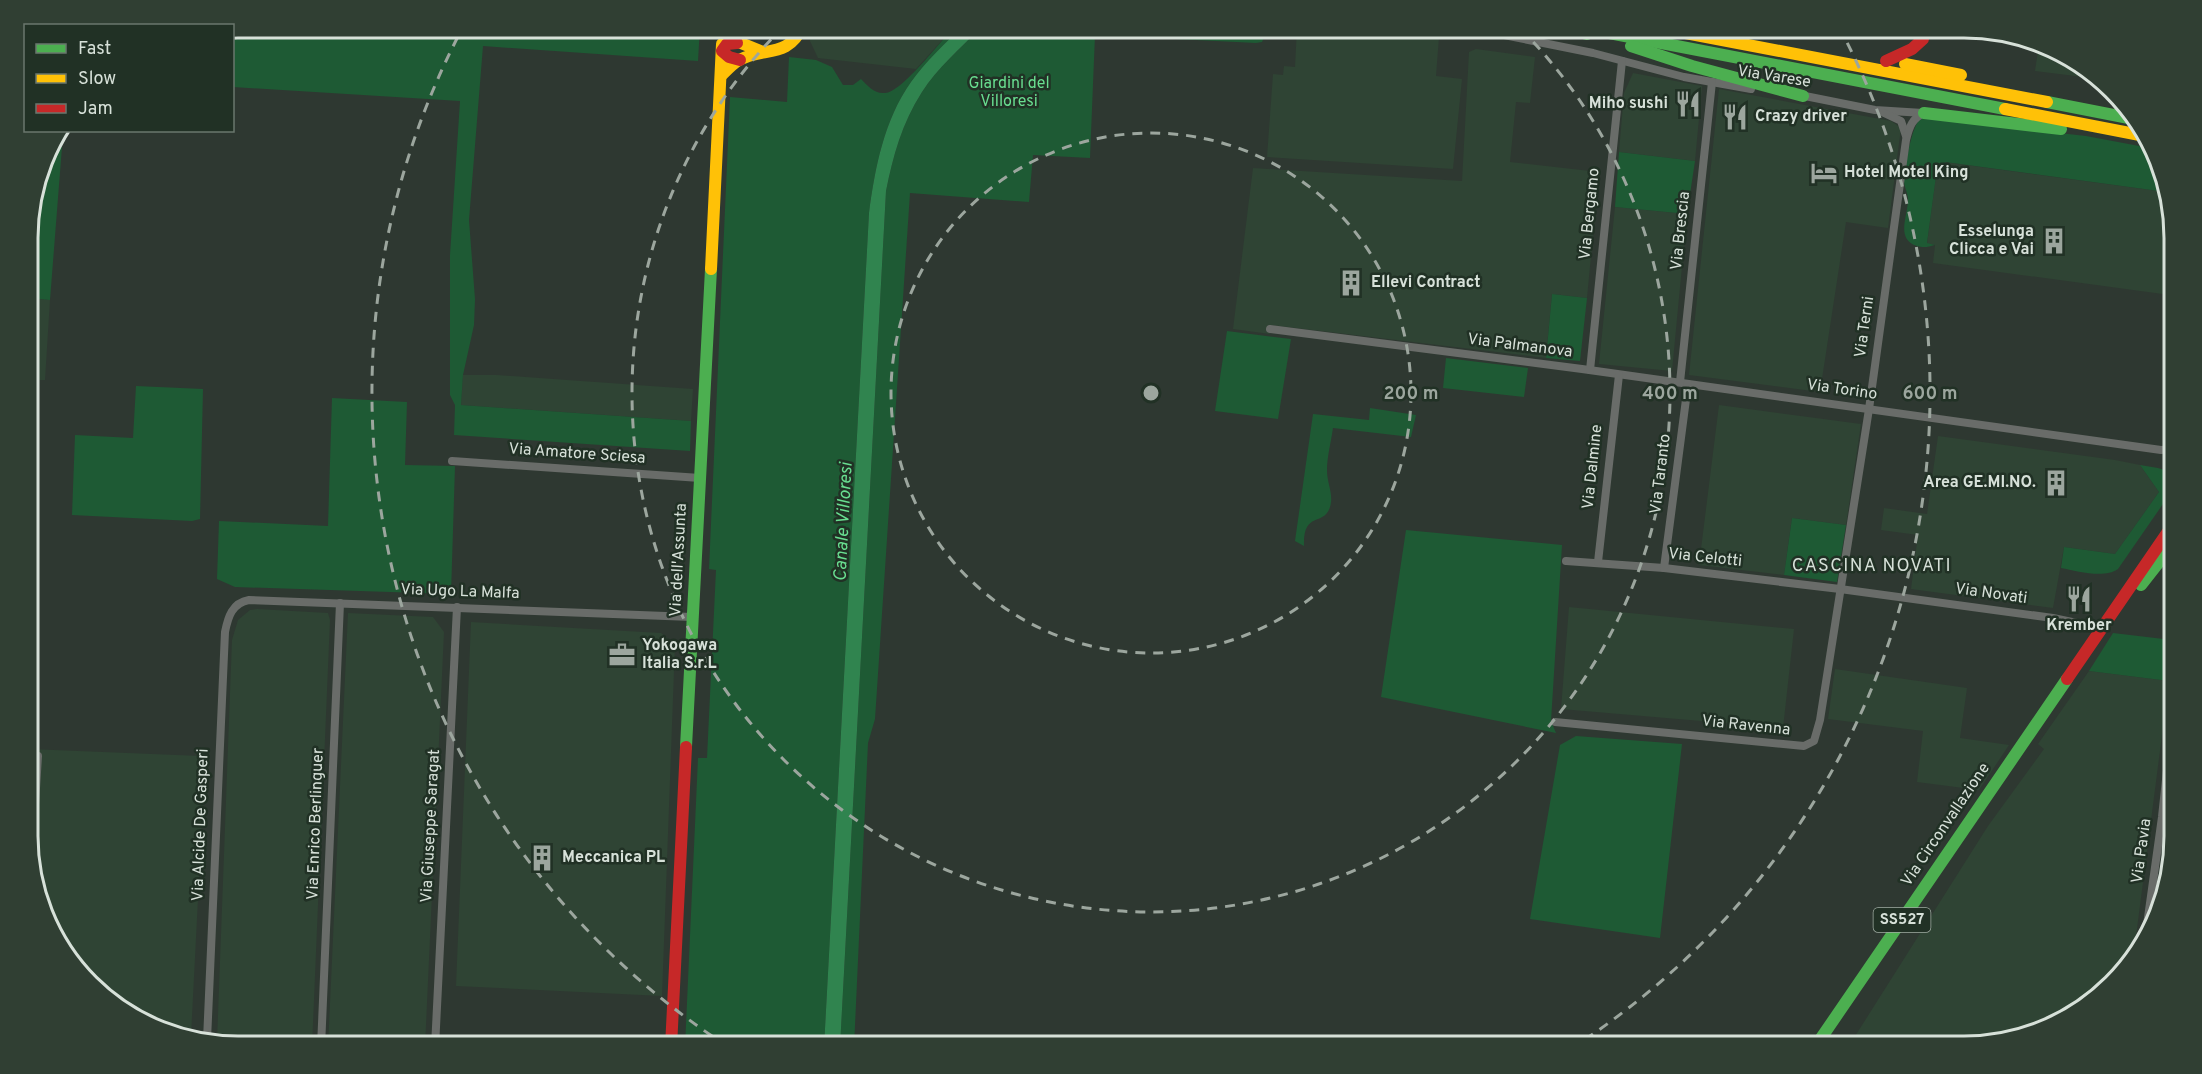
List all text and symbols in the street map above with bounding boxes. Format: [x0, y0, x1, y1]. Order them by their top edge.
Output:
legend [24, 24, 234, 132]
text: Fast [78, 38, 111, 61]
street label: Via Varese [1736, 61, 1812, 93]
text: Slow [78, 68, 116, 91]
park label: Giardini del Villoresi [968, 74, 1050, 112]
restaurant icon: Miho sushi [1673, 89, 1703, 119]
place label: Miho sushi [1589, 94, 1668, 114]
text: Jam [78, 98, 113, 121]
restaurant icon: Crazy driver [1720, 102, 1750, 132]
place label: Crazy driver [1755, 107, 1847, 127]
hotel icon: Hotel Motel King [1809, 158, 1839, 188]
place label: Hotel Motel King [1844, 163, 1969, 183]
street label: Via Bergamo [1575, 167, 1605, 261]
street label: Via Brescia [1667, 191, 1695, 271]
place label: Esselunga Clicca e Vai [1949, 222, 2034, 260]
building icon: Esselunga Clicca e Vai [2039, 226, 2069, 256]
building icon: Ellevi Contract [1336, 268, 1366, 298]
place label: Ellevi Contract [1371, 273, 1481, 293]
street label: Via Terni [1851, 295, 1879, 359]
street label: Via Palmanova [1466, 330, 1574, 362]
street label: Via Torino [1805, 375, 1879, 405]
centre of rings [1141, 383, 1161, 403]
text: 200 m [1383, 383, 1439, 406]
text: 400 m [1642, 383, 1698, 406]
text: 600 m [1902, 383, 1958, 406]
street label: Via Dalmine [1579, 424, 1607, 510]
street label: Via Taranto [1646, 432, 1676, 515]
street label: Via Amatore Sciesa [508, 439, 646, 469]
water label: Canale Villoresi [829, 460, 859, 582]
building icon: Area GE.MI.NO. [2041, 468, 2071, 498]
place label: Area GE.MI.NO. [1923, 473, 2036, 493]
street label: Via dell'Assunta [666, 503, 692, 617]
street label: Via Celotti [1667, 544, 1743, 572]
district label: CASCINA NOVATI [1792, 555, 1952, 578]
street label: Via Novati [1954, 579, 2028, 609]
street label: Via Ugo La Malfa [400, 580, 520, 604]
restaurant icon: Krember [2064, 584, 2094, 614]
place label: Krember [2046, 616, 2112, 636]
place label: Yokogawa Italia S.r.L [642, 636, 717, 674]
office icon: Yokogawa Italia S.r.L [607, 640, 637, 670]
street label: Via Ravenna [1701, 711, 1791, 741]
street label: Via Enrico Berlinguer [303, 747, 329, 901]
street label: Via Alcide De Gasperi [188, 748, 214, 902]
street label: Via Giuseppe Saragat [417, 749, 445, 903]
street label: Via Circonvallazione [1897, 759, 1995, 891]
street label: Via Pavia [2128, 817, 2156, 885]
building icon: Meccanica PL [527, 843, 557, 873]
place label: Meccanica PL [562, 848, 665, 868]
road number: SS527 [1874, 908, 1930, 932]

